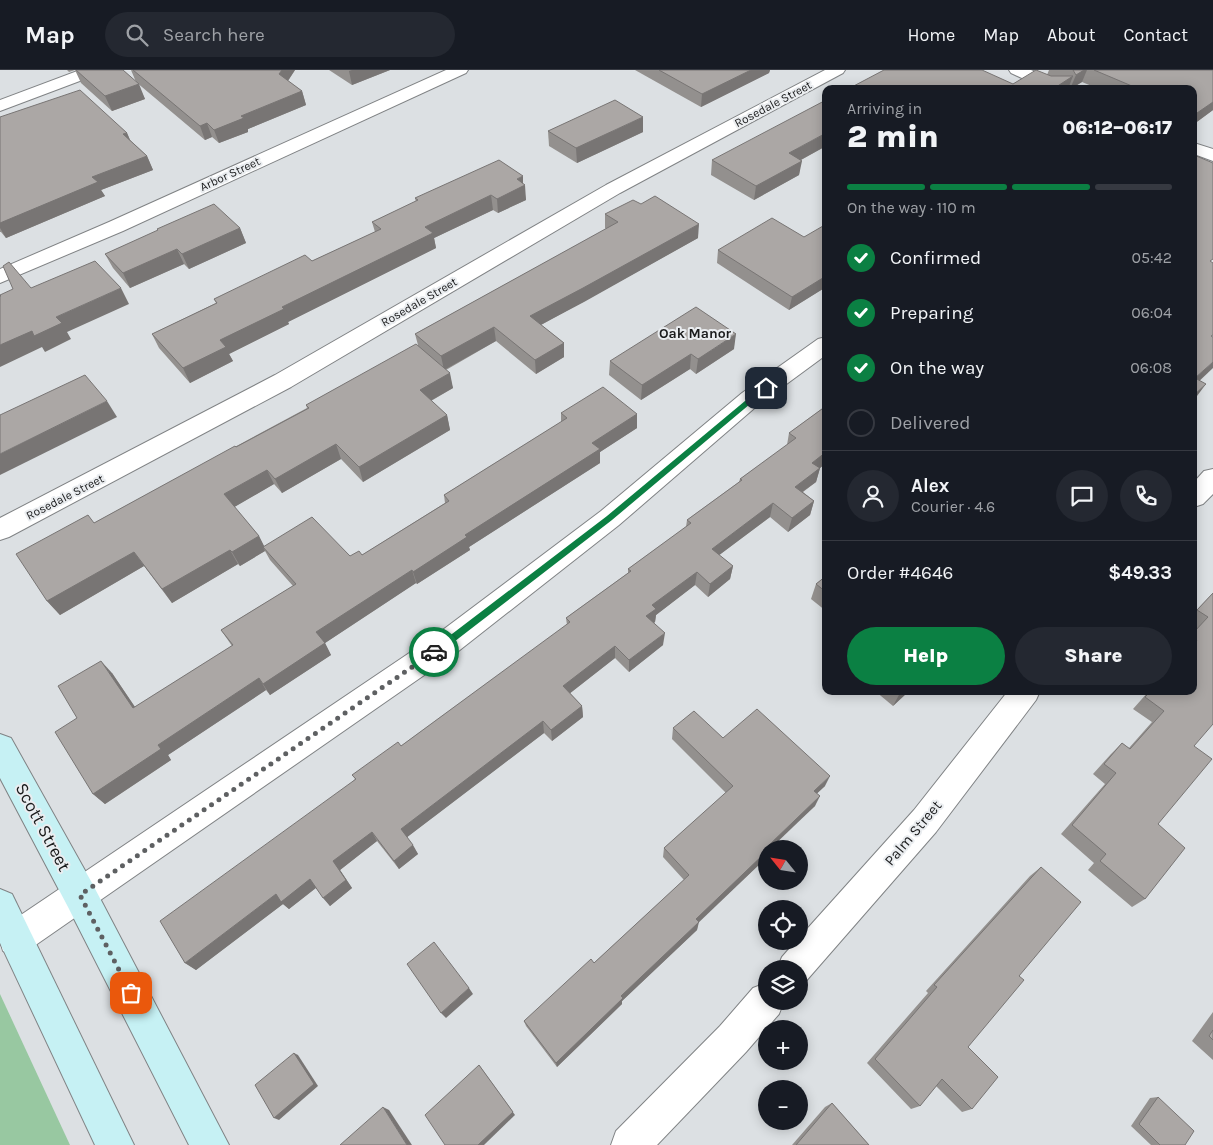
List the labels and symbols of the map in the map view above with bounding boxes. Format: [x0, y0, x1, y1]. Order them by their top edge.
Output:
street label: Rosedale Street [732, 78, 814, 130]
street label: Arbor Street [198, 154, 263, 194]
street label: Rosedale Street [379, 274, 460, 329]
district label: Oak Manor [659, 325, 732, 342]
pin [745, 367, 787, 409]
street label: Rosedale Street [24, 471, 107, 523]
courier [409, 627, 459, 677]
street label: Scott Street [10, 779, 76, 875]
street label: Palm Street [881, 796, 946, 869]
north arrow [758, 840, 808, 890]
pin [110, 972, 152, 1014]

